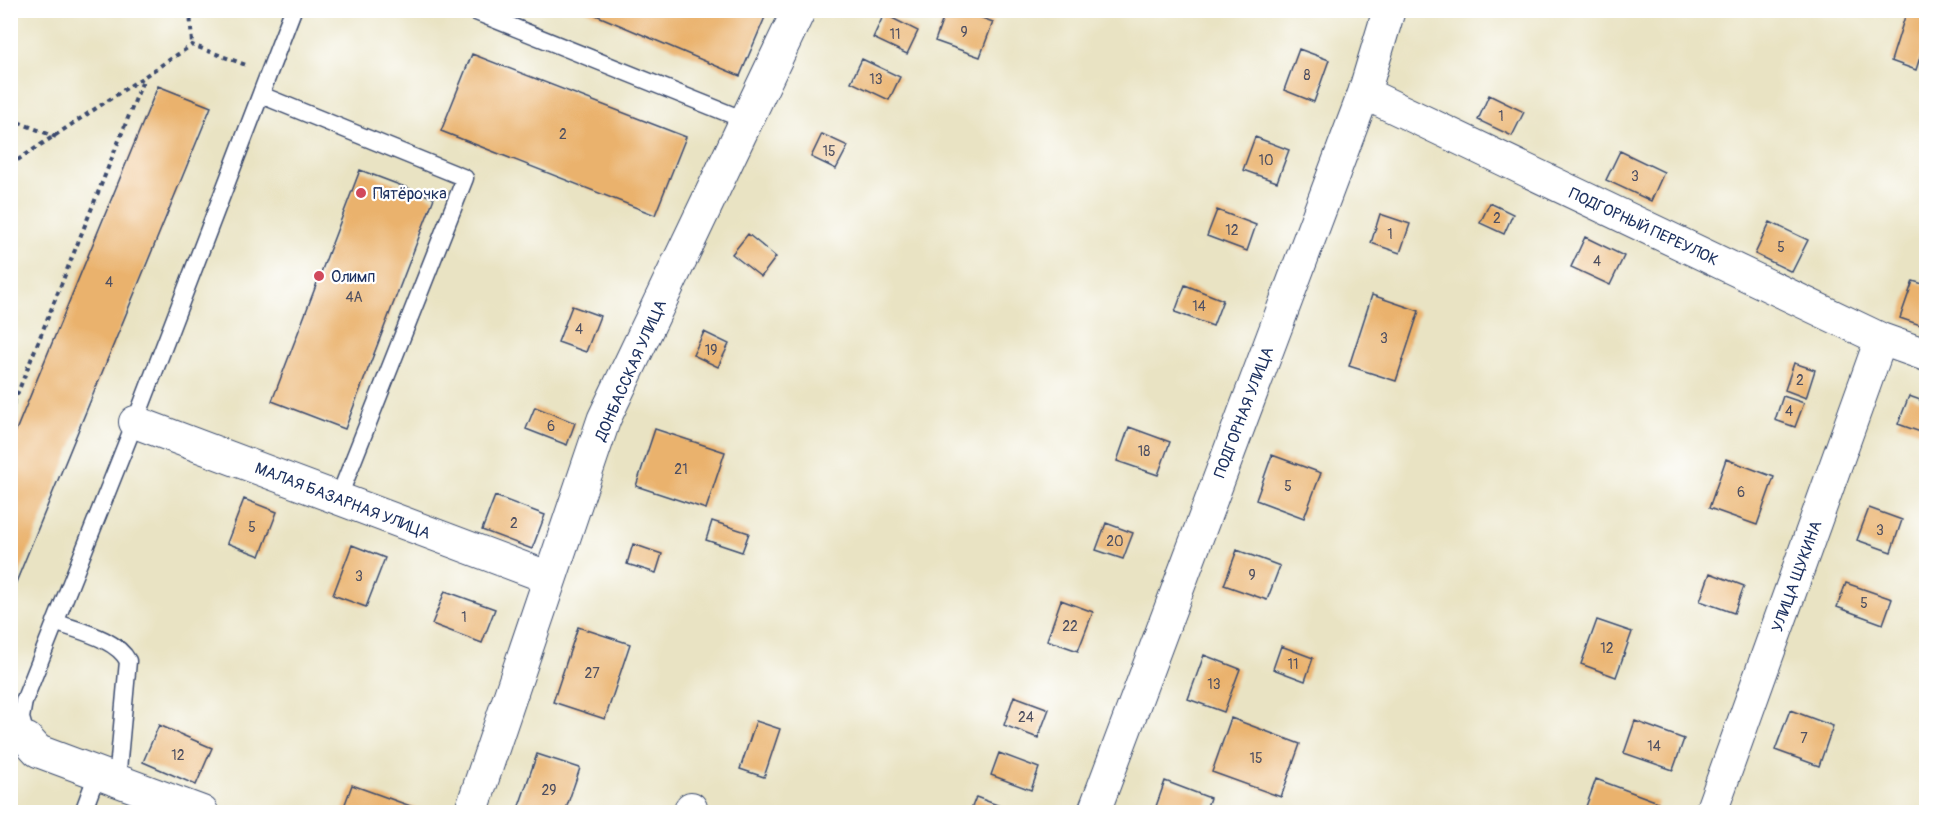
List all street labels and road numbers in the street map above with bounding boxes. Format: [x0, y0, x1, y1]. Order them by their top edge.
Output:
street label: ПОДГОРНЫЙ ПЕРЕУЛОК [1566, 183, 1721, 270]
street label: ДОНБАССКАЯ УЛИЦА [590, 297, 671, 445]
street label: ПОДГОРНАЯ УЛИЦА [1210, 344, 1278, 481]
street label: МАЛАЯ БАЗАРНАЯ УЛИЦА [252, 458, 433, 544]
street label: УЛИЦА ЩУКИНА [1768, 518, 1826, 635]

